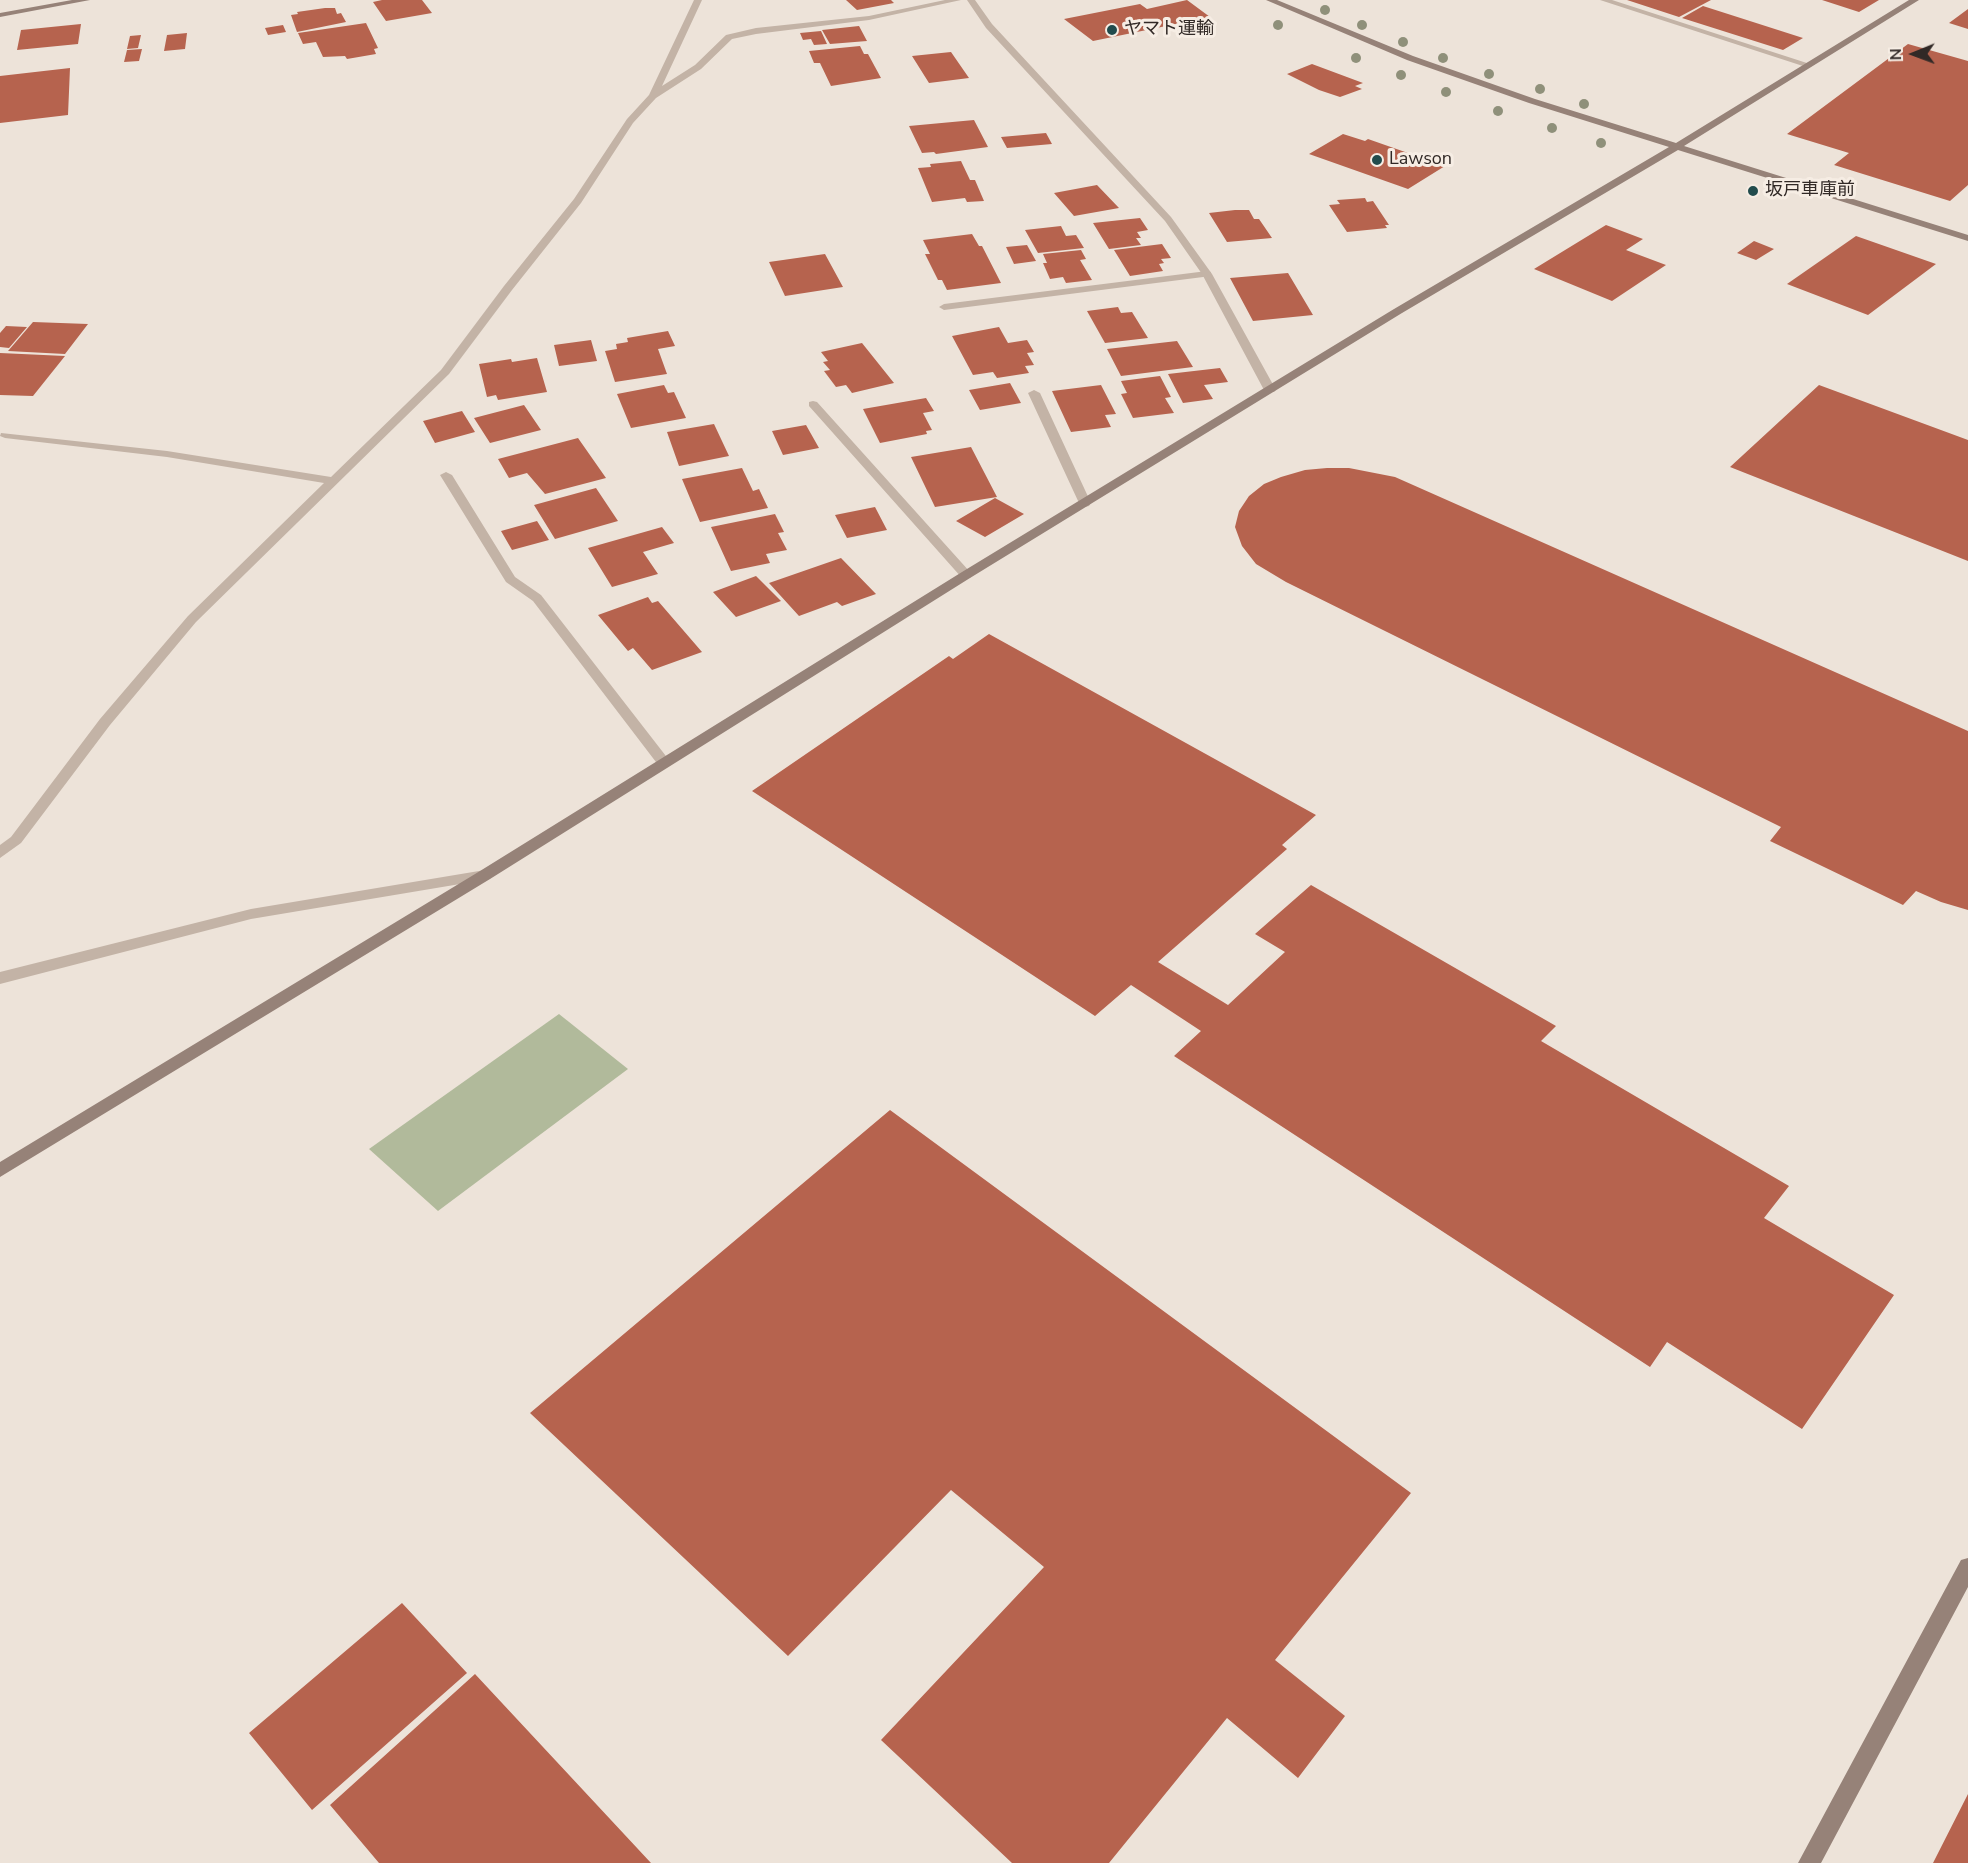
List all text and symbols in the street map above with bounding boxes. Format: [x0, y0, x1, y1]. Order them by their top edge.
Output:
place label: ヤマト運輸 [1124, 19, 1214, 41]
marker: ヤマト運輸 [1105, 23, 1119, 37]
north arrow [1884, 24, 1944, 84]
text: N [1885, 48, 1907, 60]
place label: Lawson [1389, 149, 1452, 171]
marker: Lawson [1370, 153, 1384, 167]
place label: 坂戸車庫前 [1765, 180, 1855, 202]
marker: 坂戸車庫前 [1746, 184, 1760, 198]

